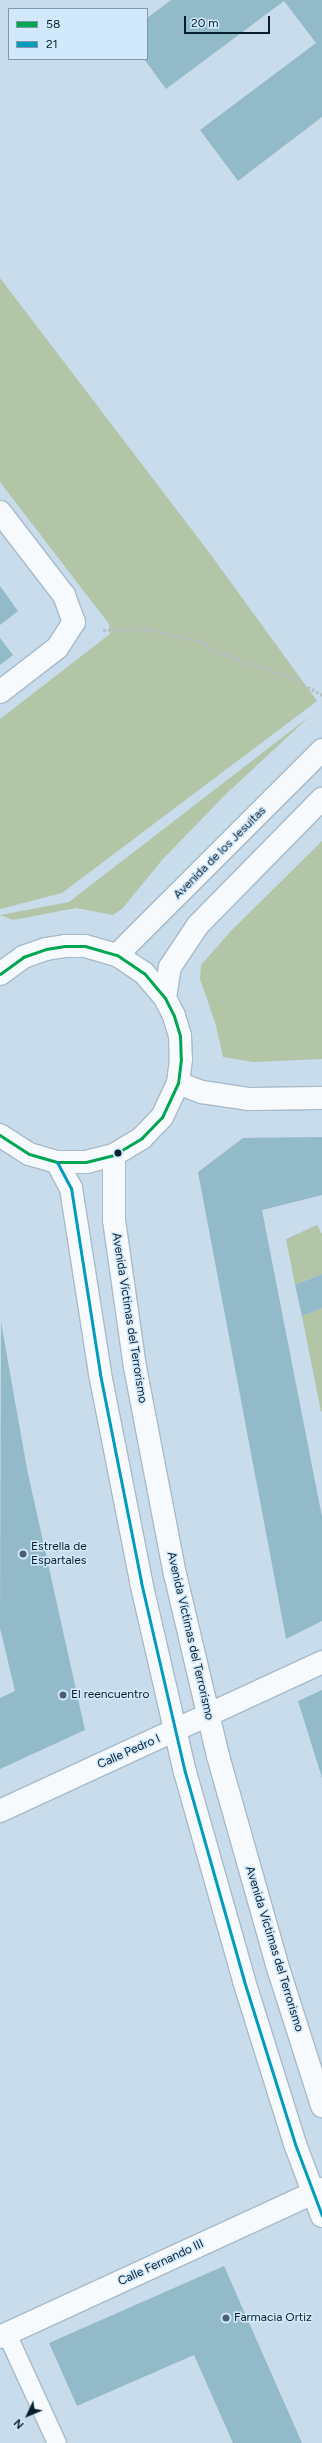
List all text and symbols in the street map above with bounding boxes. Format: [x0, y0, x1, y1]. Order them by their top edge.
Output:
legend [8, 8, 148, 60]
scale bar [186, 8, 272, 34]
text: 20 m [191, 16, 219, 30]
text: 58 [46, 17, 60, 31]
text: 21 [46, 37, 58, 51]
street label: Avenida de los Jesuitas [171, 804, 269, 902]
unlabelled marker [113, 1148, 123, 1158]
street label: Avenida Víctimas del Terrorismo [108, 1232, 150, 1404]
place label: Estrella de Espartales [31, 1540, 87, 1568]
marker: Estrella de Espartales [18, 1549, 28, 1559]
street label: Avenida Víctimas del Terrorismo [164, 1550, 216, 1722]
place label: El reencuentro [71, 1688, 150, 1702]
marker: El reencuentro [58, 1690, 68, 1700]
street label: Calle Pedro I [95, 1732, 163, 1772]
street label: Avenida Víctimas del Terrorismo [242, 1864, 306, 2034]
street label: Calle Fernando III [116, 2237, 206, 2289]
place label: Farmacia Ortiz [234, 2311, 312, 2325]
marker: Farmacia Ortiz [221, 2313, 231, 2323]
north arrow [8, 2395, 48, 2435]
text: N [11, 2416, 27, 2431]

